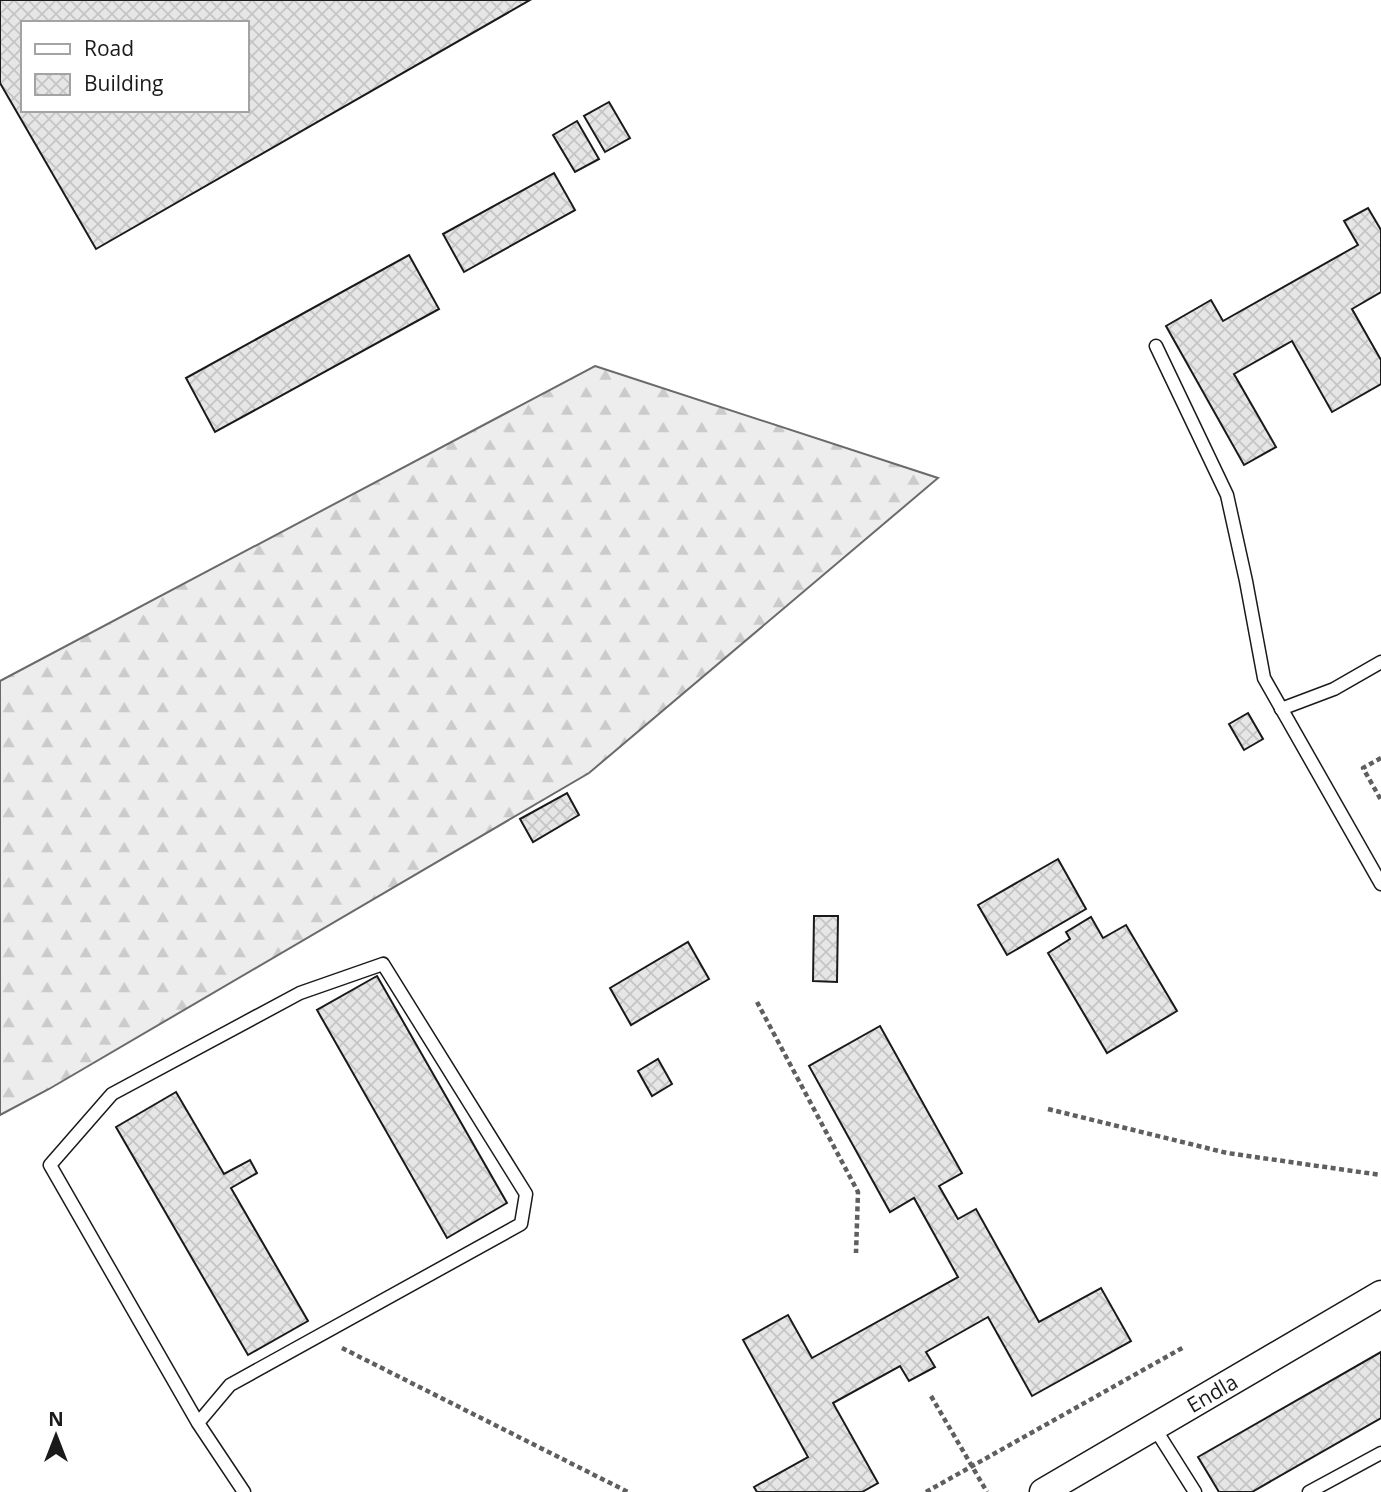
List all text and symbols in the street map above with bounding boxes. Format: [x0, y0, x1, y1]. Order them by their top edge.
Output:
legend [21, 21, 248, 112]
text: Road [84, 34, 134, 62]
text: Building [84, 69, 163, 97]
street label: Endla [1181, 1367, 1243, 1419]
north arrow [21, 1401, 91, 1471]
text: N [48, 1406, 64, 1432]

